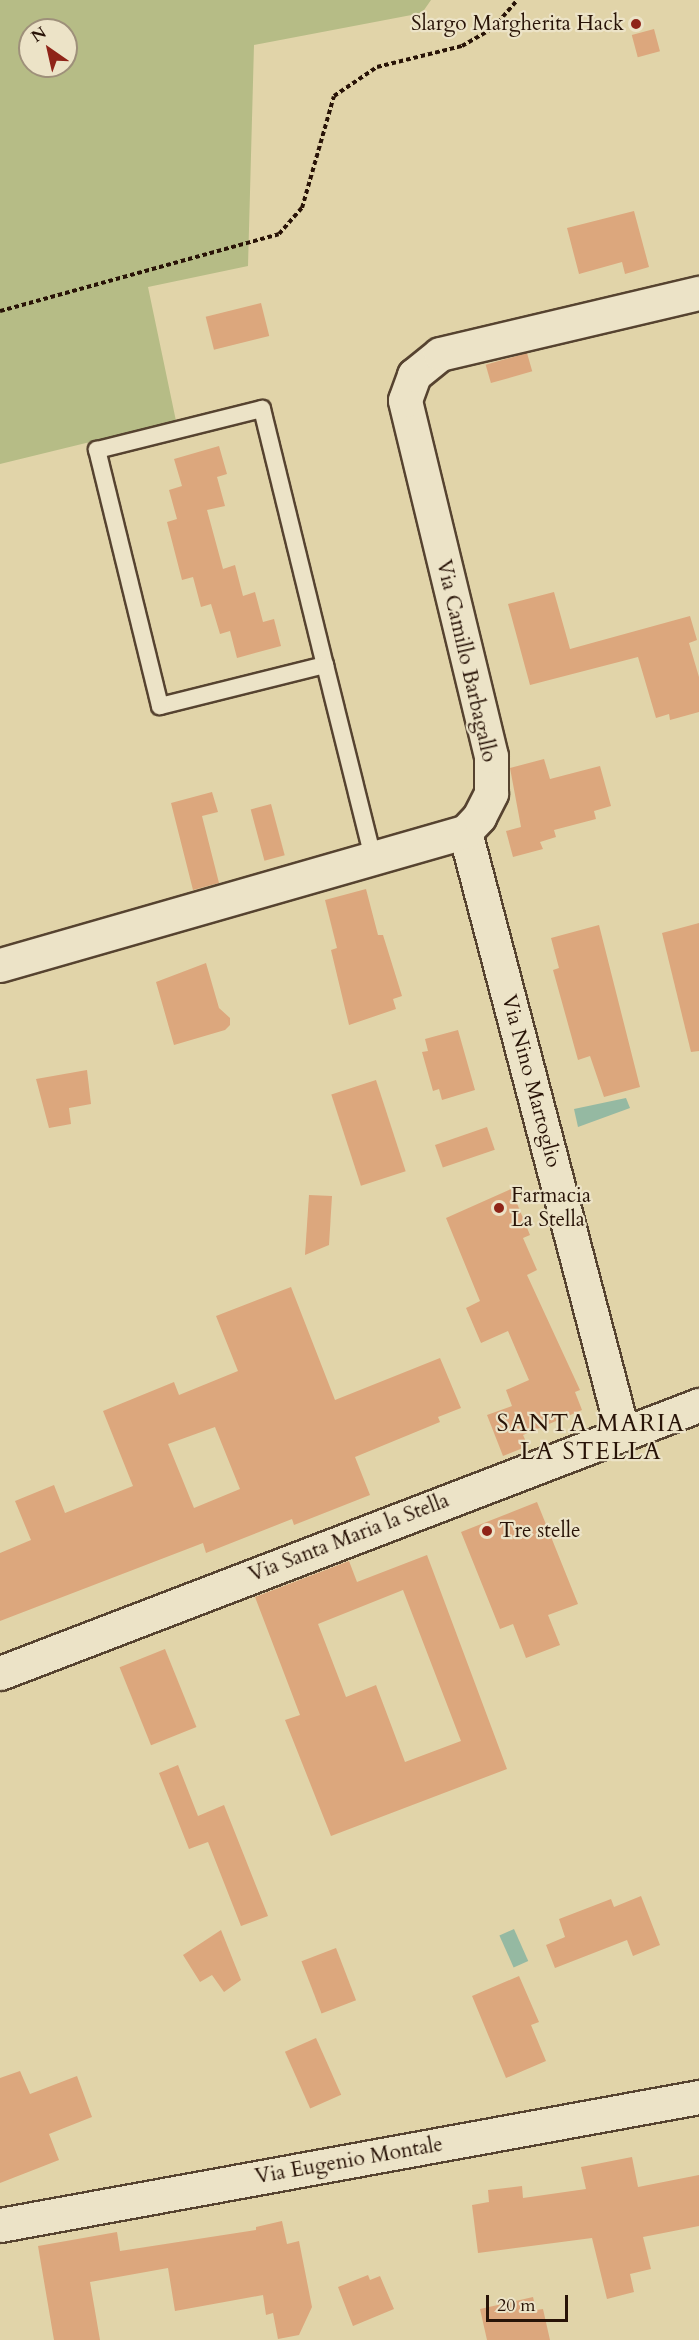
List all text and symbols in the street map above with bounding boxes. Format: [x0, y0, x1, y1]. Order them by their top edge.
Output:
place label: Slargo Margherita Hack [411, 11, 624, 37]
marker: Slargo Margherita Hack [629, 17, 643, 31]
north arrow [18, 18, 78, 78]
text: N [27, 22, 51, 48]
street label: Via Camillo Barbagallo [430, 557, 502, 765]
street label: Via Nino Martoglio [496, 992, 566, 1170]
place label: Farmacia La Stella [511, 1183, 591, 1233]
marker: Farmacia La Stella [492, 1201, 506, 1215]
district label: SANTA MARIA LA STELLA [497, 1410, 685, 1466]
street label: Via Santa Maria la Stella [245, 1488, 453, 1588]
place label: Tre stelle [499, 1518, 581, 1544]
marker: Tre stelle [480, 1524, 494, 1538]
street label: Via Eugenio Montale [253, 2132, 445, 2190]
scale bar [489, 2283, 572, 2321]
text: 20 m [497, 2293, 536, 2318]

